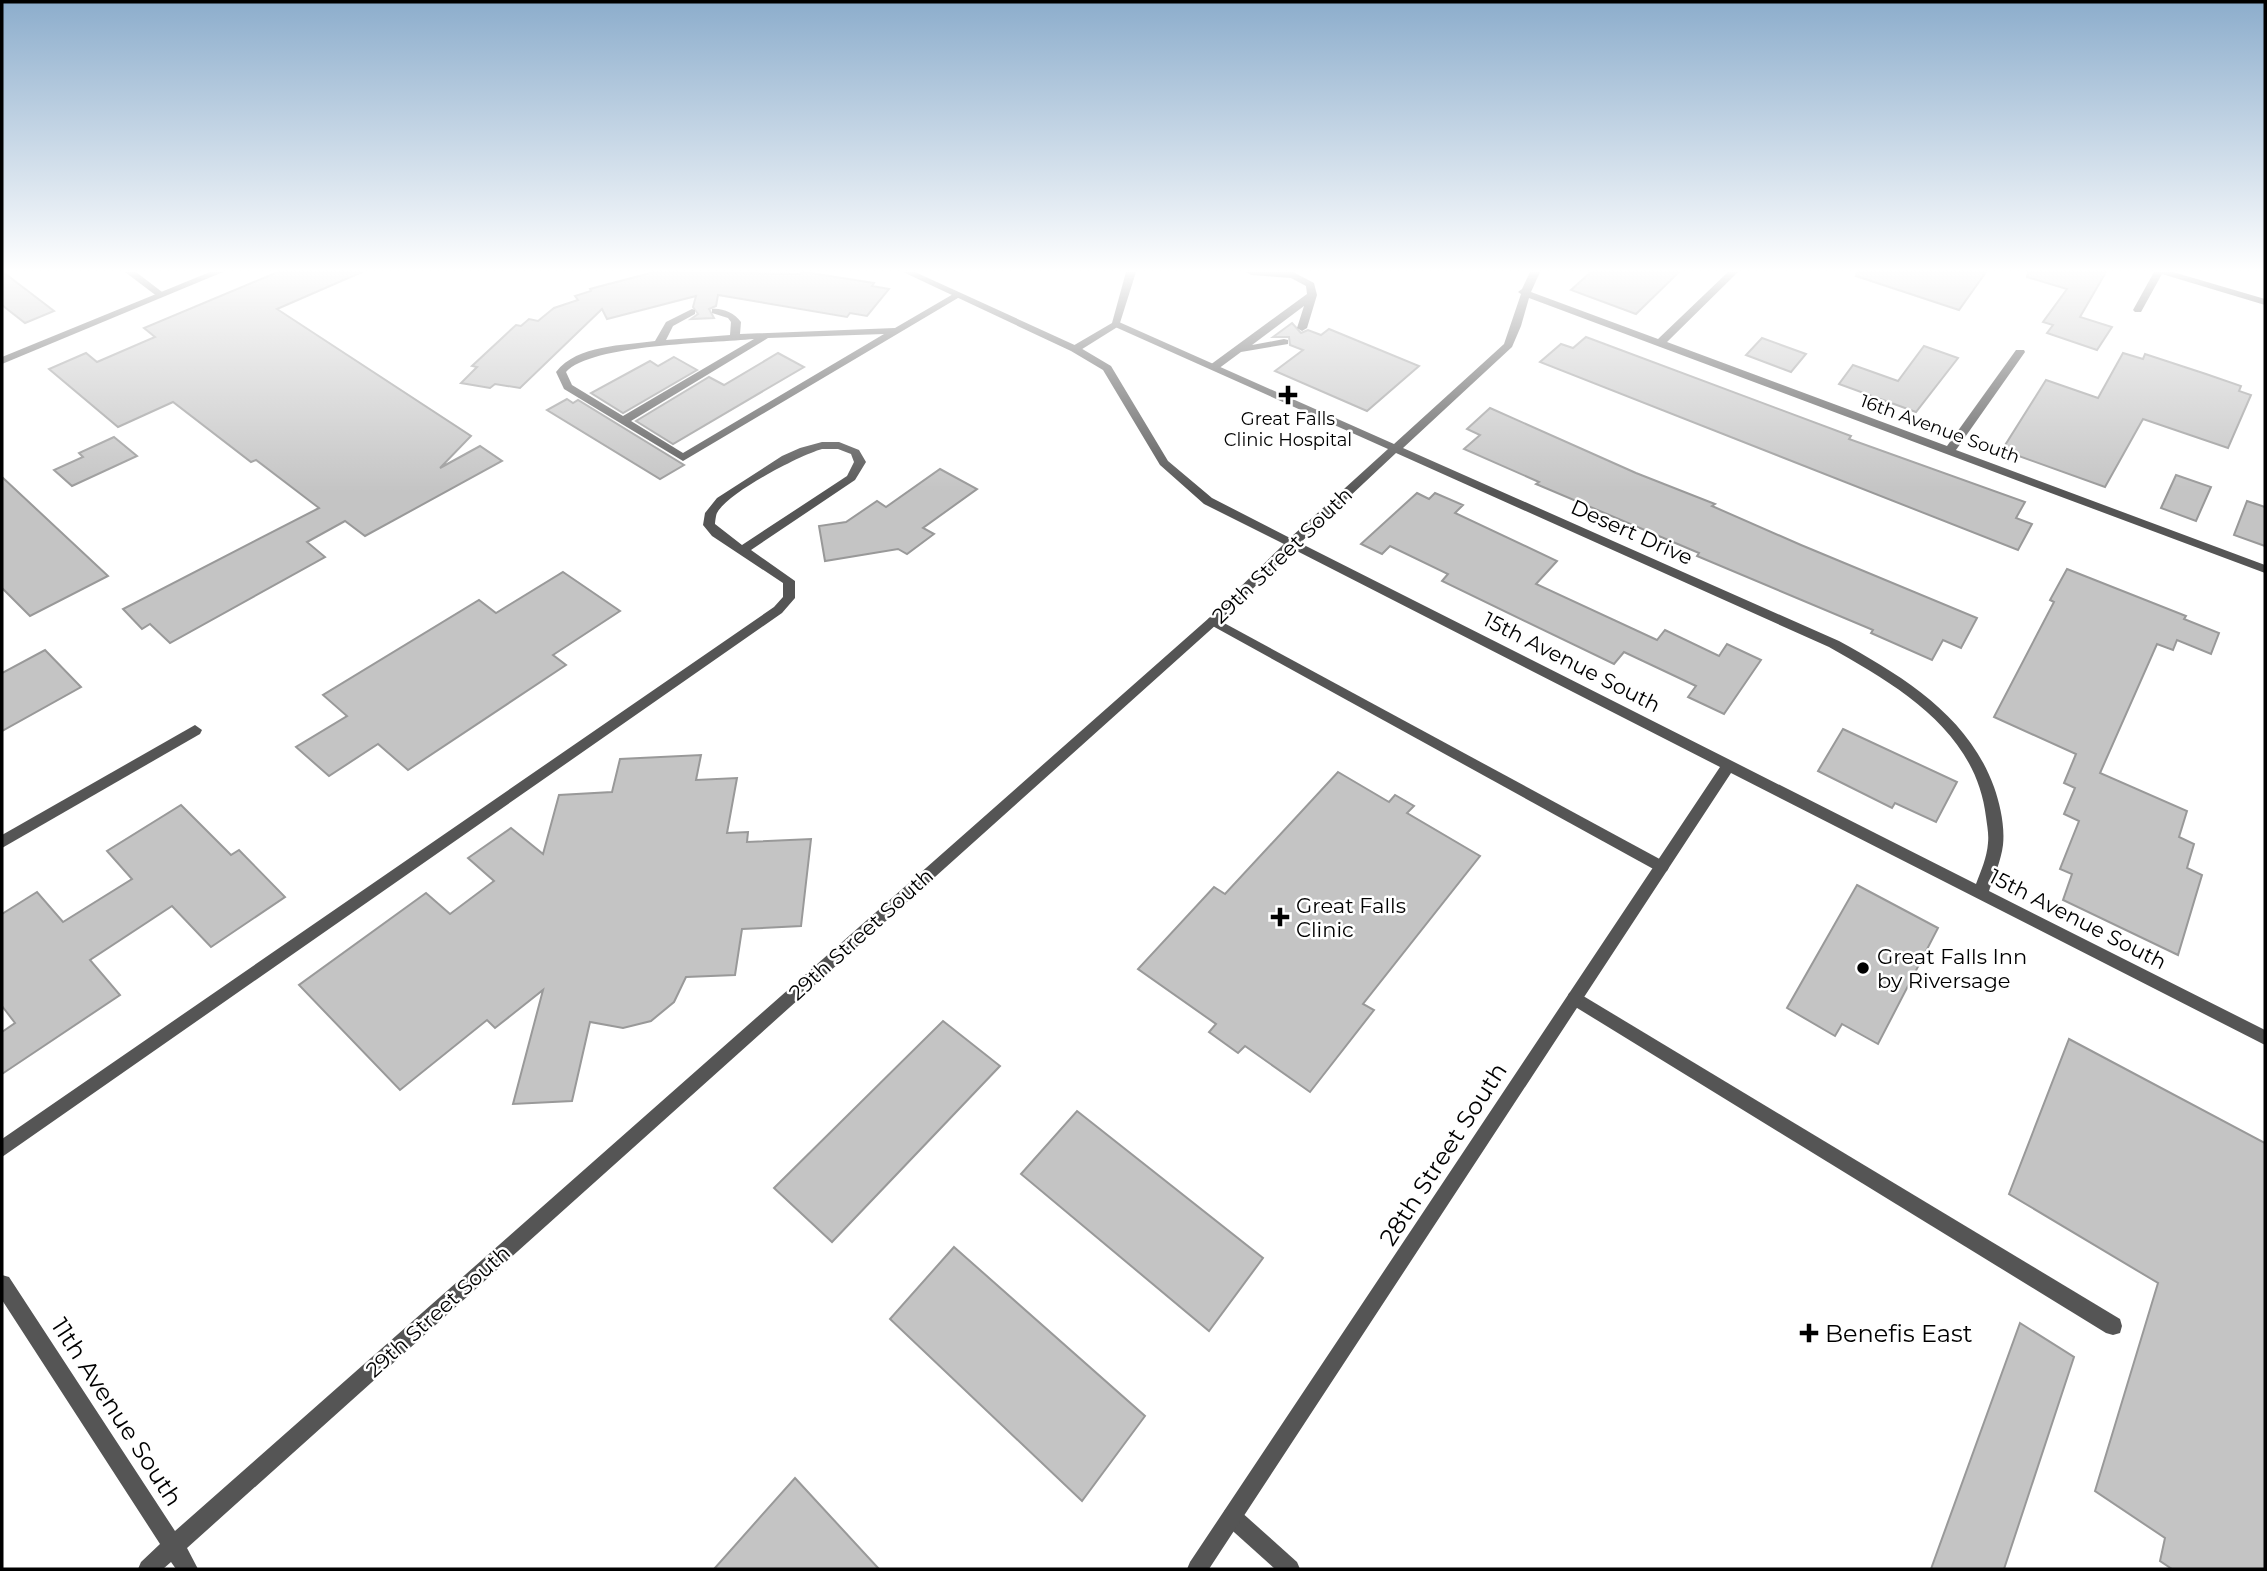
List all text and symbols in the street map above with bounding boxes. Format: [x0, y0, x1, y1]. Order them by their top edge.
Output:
marker: Great Falls Clinic Hospital [1278, 385, 1298, 405]
street label: 16th Avenue South [1857, 390, 2023, 468]
place label: Great Falls Clinic Hospital [1224, 408, 1352, 451]
street label: 29th Street South [1207, 482, 1357, 628]
street label: Desert Drive [1567, 494, 1697, 570]
street label: 15th Avenue South [1479, 607, 1665, 717]
street label: 29th Street South [784, 863, 938, 1005]
street label: 15th Avenue South [1985, 864, 2171, 974]
place label: Great Falls Clinic [1296, 893, 1406, 942]
marker: Great Falls Clinic [1270, 907, 1290, 927]
place label: Great Falls Inn by Riversage [1877, 944, 2027, 993]
marker: Great Falls Inn by Riversage [1855, 960, 1871, 976]
street label: 28th Street South [1373, 1057, 1513, 1251]
street label: 29th Street South [361, 1240, 515, 1382]
street label: 11th Avenue South [45, 1313, 189, 1511]
place label: Benefis East [1825, 1319, 1973, 1348]
marker: Benefis East [1799, 1323, 1819, 1343]

